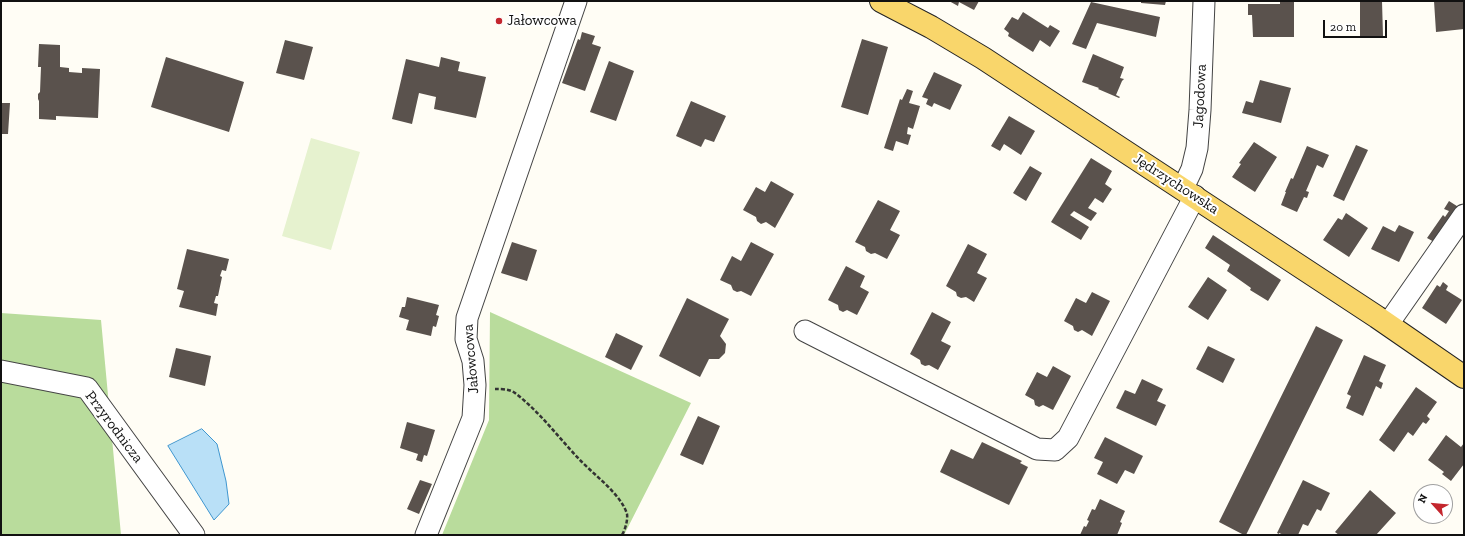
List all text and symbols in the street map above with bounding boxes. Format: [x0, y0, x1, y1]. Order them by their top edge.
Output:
place label: Jałowcowa [507, 12, 577, 30]
scale bar [1325, 12, 1389, 38]
marker: Jałowcowa [494, 16, 504, 26]
text: 20 m [1330, 20, 1356, 34]
street label: Jagodowa [1189, 64, 1211, 128]
street label: Jędrzychowska [1130, 150, 1222, 218]
street label: Jałowcowa [459, 323, 483, 395]
street label: Przyrodnicza [81, 387, 147, 467]
north arrow [1413, 484, 1453, 524]
text: N [1415, 492, 1430, 505]

